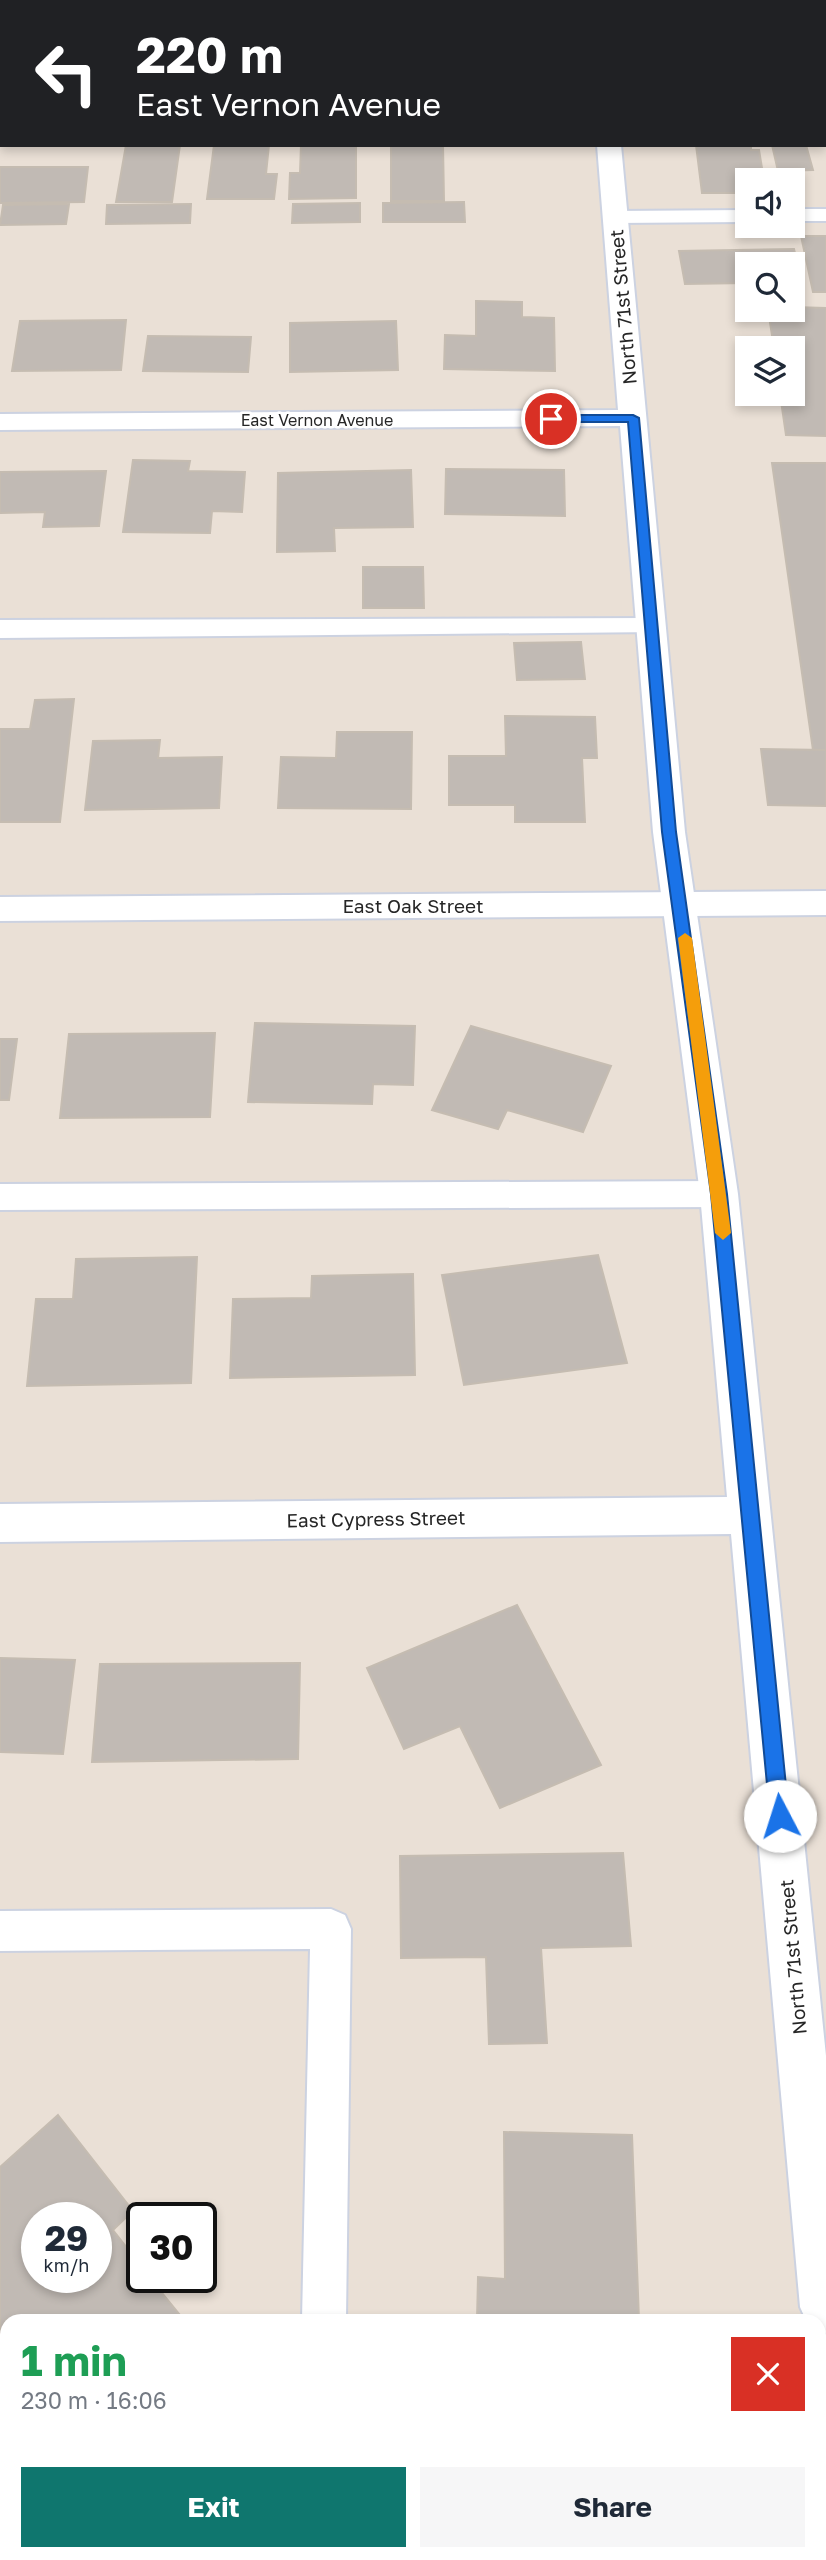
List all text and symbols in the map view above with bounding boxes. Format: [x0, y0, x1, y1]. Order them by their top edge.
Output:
text: 220 m [136, 25, 283, 84]
icon: left [21, 28, 112, 119]
text: East Vernon Avenue [136, 85, 441, 123]
map controls [735, 168, 805, 406]
button: sound [735, 168, 805, 238]
street label: North 71st Street [604, 229, 641, 386]
button: search [735, 252, 805, 322]
button: layers [735, 336, 805, 406]
pin [521, 389, 581, 449]
icon: arrive [532, 400, 570, 438]
street label: East Vernon Avenue [241, 410, 393, 430]
street label: East Oak Street [342, 894, 484, 917]
street label: East Cypress Street [286, 1505, 466, 1532]
position arrow [743, 1779, 817, 1853]
street label: North 71st Street [774, 1879, 811, 2036]
speed limit sign: 30 [126, 2202, 217, 2293]
text: 29 [45, 2217, 88, 2259]
text: km/h [44, 2254, 89, 2276]
text: 1 min [21, 2335, 127, 2385]
button: close [731, 2337, 805, 2411]
text: 230 m · 16:06 [21, 2386, 167, 2414]
button: Exit [21, 2467, 406, 2547]
button: Share [420, 2467, 805, 2547]

